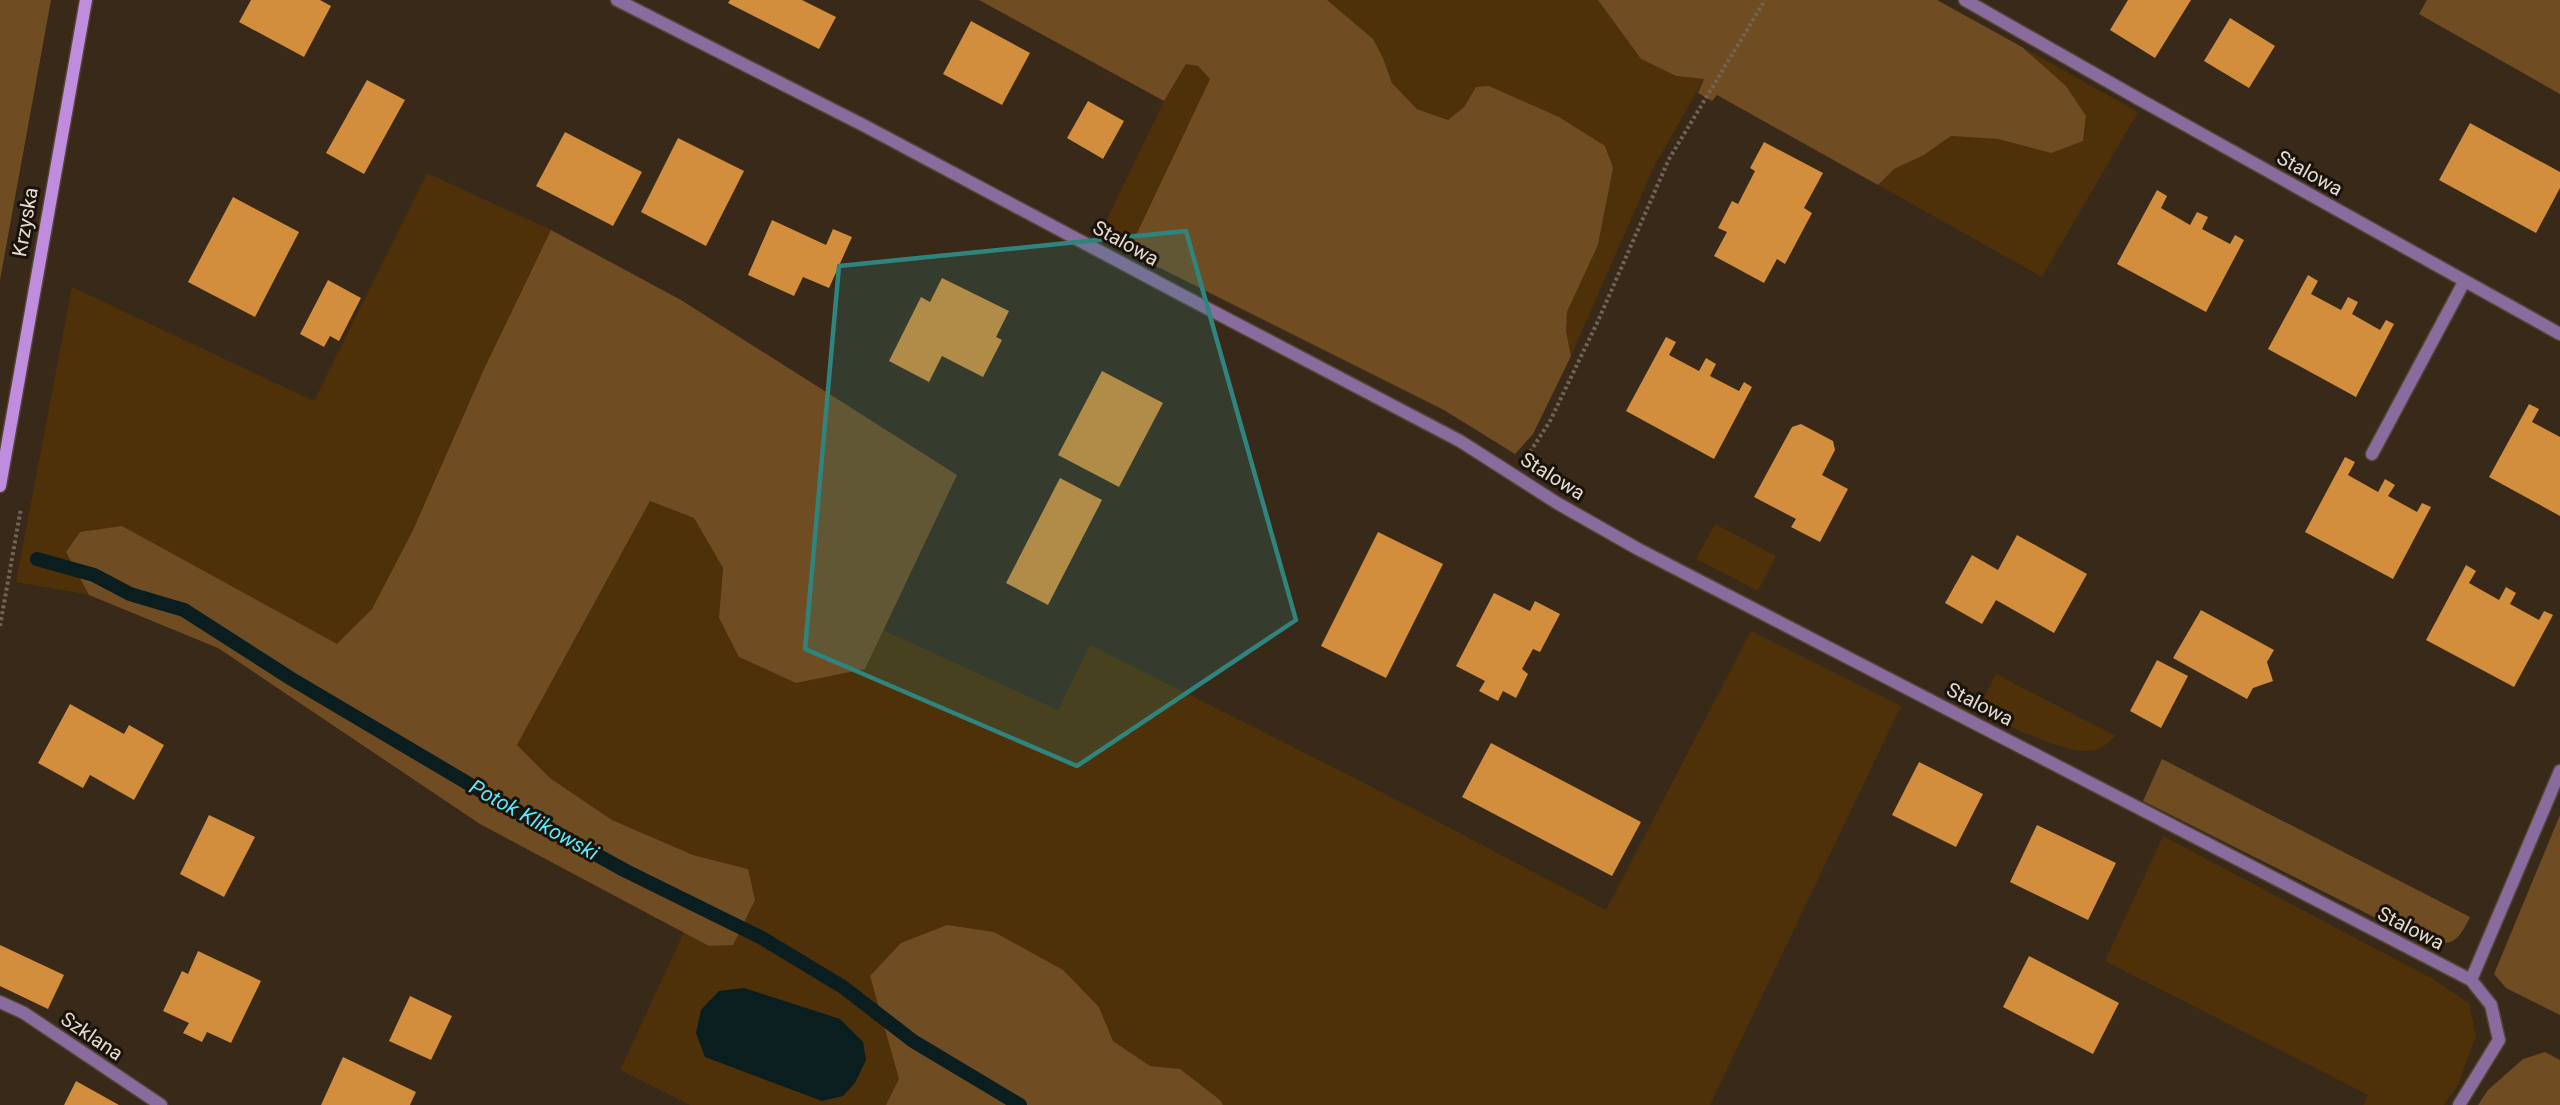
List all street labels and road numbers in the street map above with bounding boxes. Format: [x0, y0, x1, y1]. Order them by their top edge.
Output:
street label: Stalowa [2273, 145, 2347, 201]
street label: Krzyska [7, 185, 43, 259]
street label: Stalowa [1089, 215, 1163, 271]
street label: Stalowa [1516, 447, 1590, 505]
street label: Stalowa [1943, 677, 2017, 731]
street label: Stalowa [2374, 901, 2448, 955]
street label: Szklana [56, 1007, 128, 1065]

